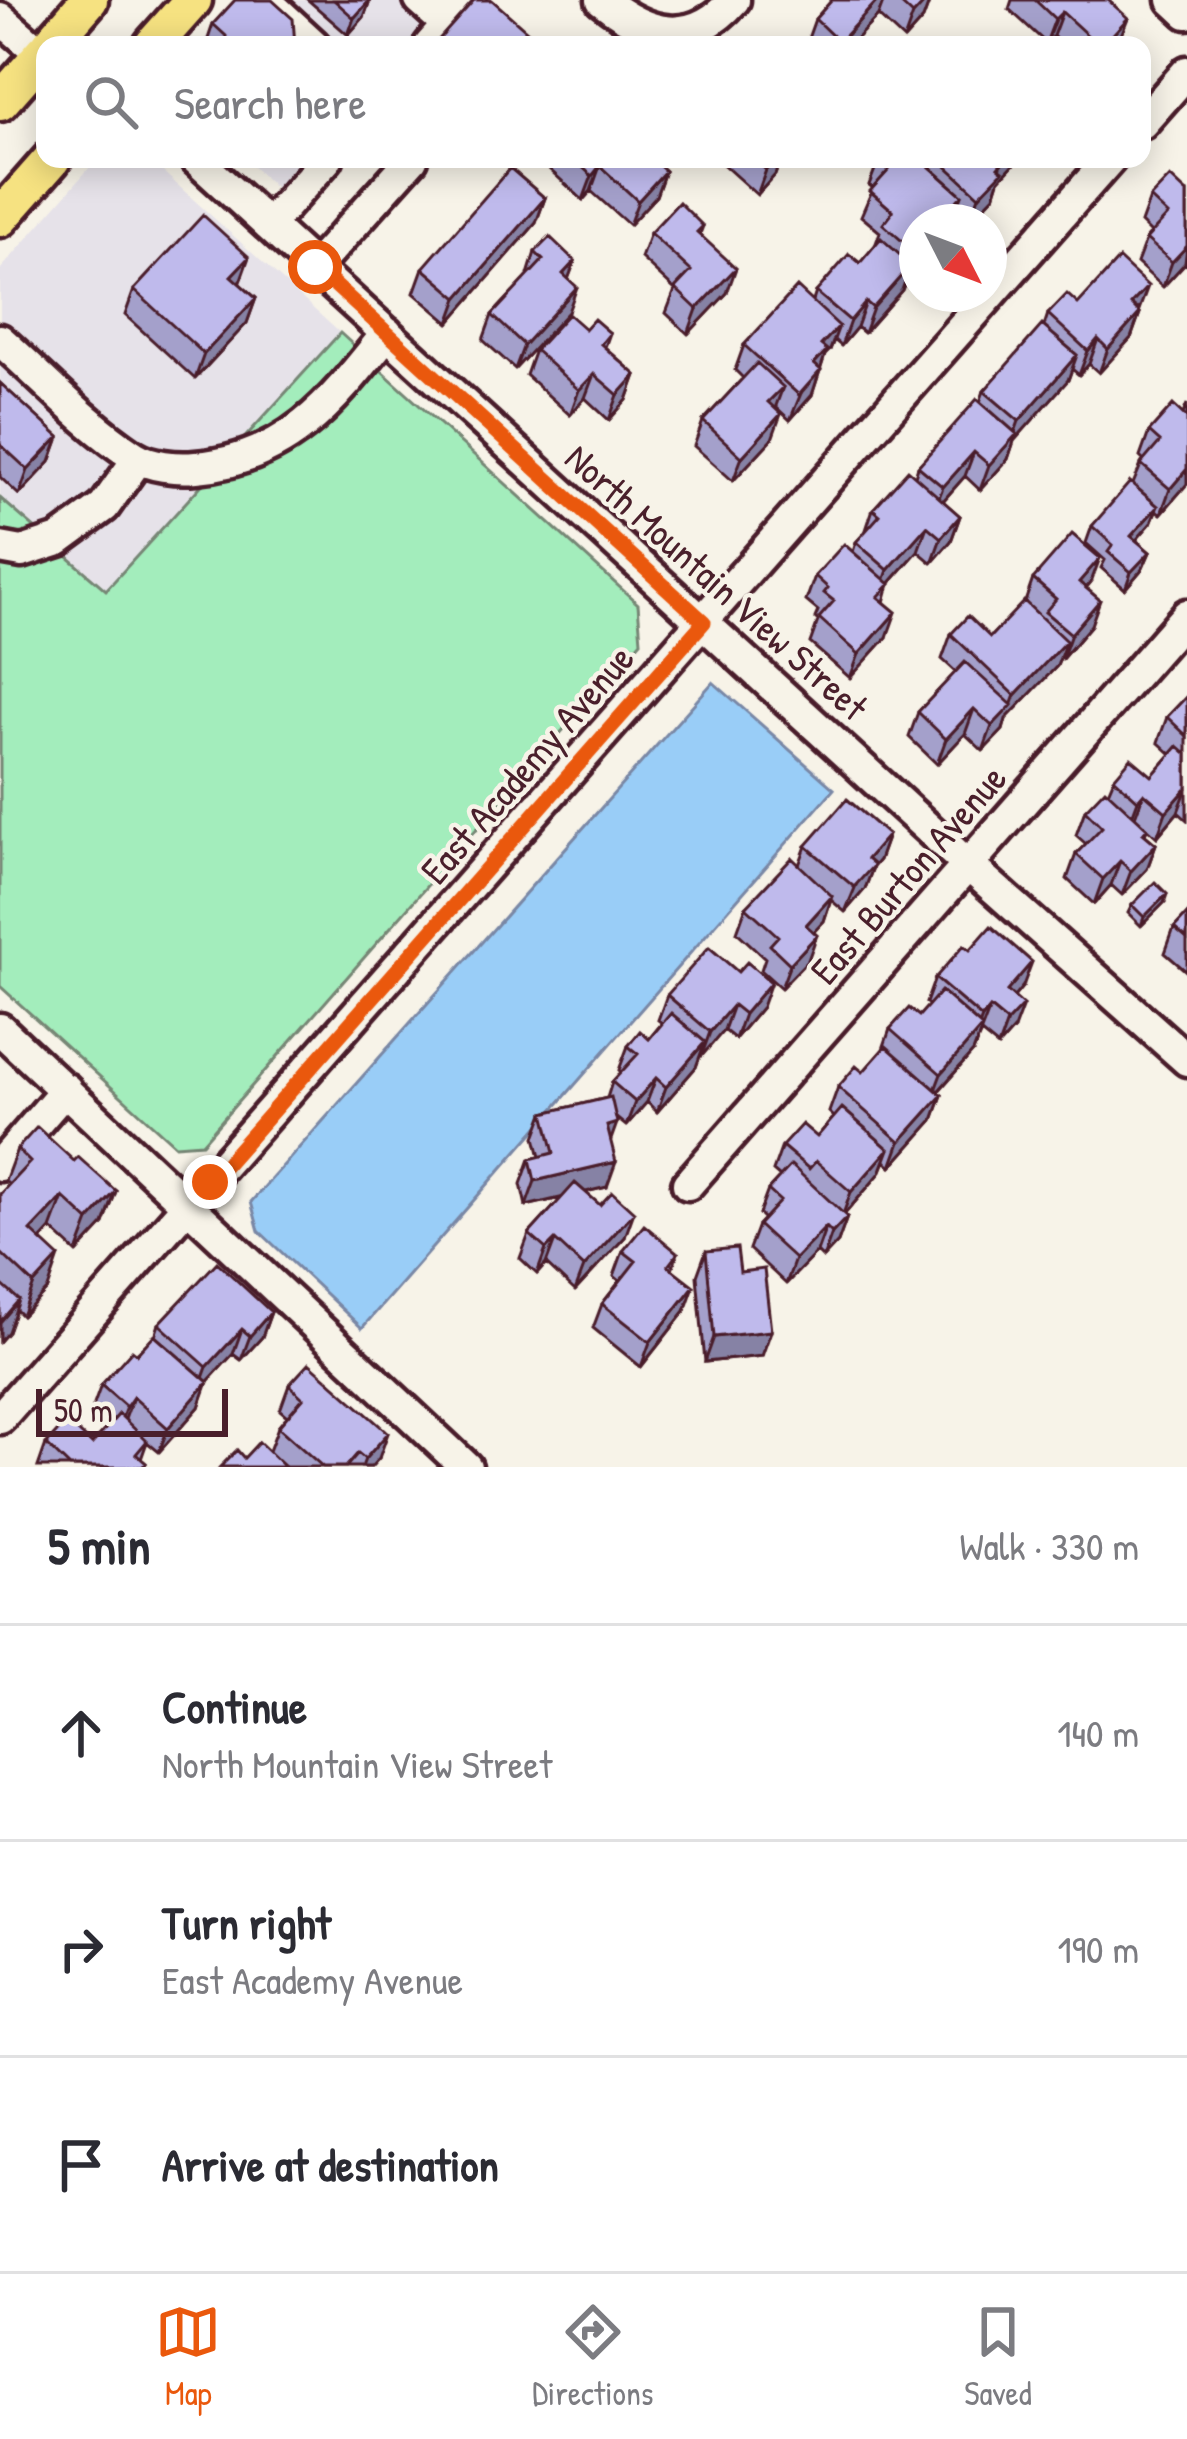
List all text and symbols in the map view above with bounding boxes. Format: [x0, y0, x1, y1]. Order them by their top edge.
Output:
search box [36, 36, 1151, 168]
icon: search [78, 69, 144, 135]
text: Search here [174, 72, 366, 133]
north arrow [899, 204, 1007, 312]
route start [288, 240, 342, 294]
street label: North Mountain View Street [555, 431, 881, 732]
street label: East Academy Avenue [408, 633, 645, 895]
street label: East Burton Avenue [797, 753, 1018, 995]
route end [183, 1155, 237, 1209]
scale bar [36, 1383, 228, 1436]
text: 50 m [54, 1388, 113, 1432]
text: 5 min [48, 1511, 150, 1580]
text: Walk · 330 m [959, 1519, 1139, 1572]
text: Continue [162, 1676, 307, 1737]
icon: ahead [48, 1700, 114, 1766]
text: 140 m [1057, 1706, 1139, 1759]
text: North Mountain View Street [162, 1737, 552, 1790]
text: Turn right [162, 1892, 331, 1953]
icon: right [48, 1916, 114, 1982]
text: 190 m [1058, 1922, 1139, 1975]
text: East Academy Avenue [162, 1953, 463, 2006]
icon: arrive [48, 2132, 114, 2198]
text: Arrive at destination [162, 2134, 499, 2195]
tab: Map [155, 2299, 221, 2415]
tab: Directions [532, 2299, 654, 2415]
tab: Saved [964, 2299, 1032, 2415]

